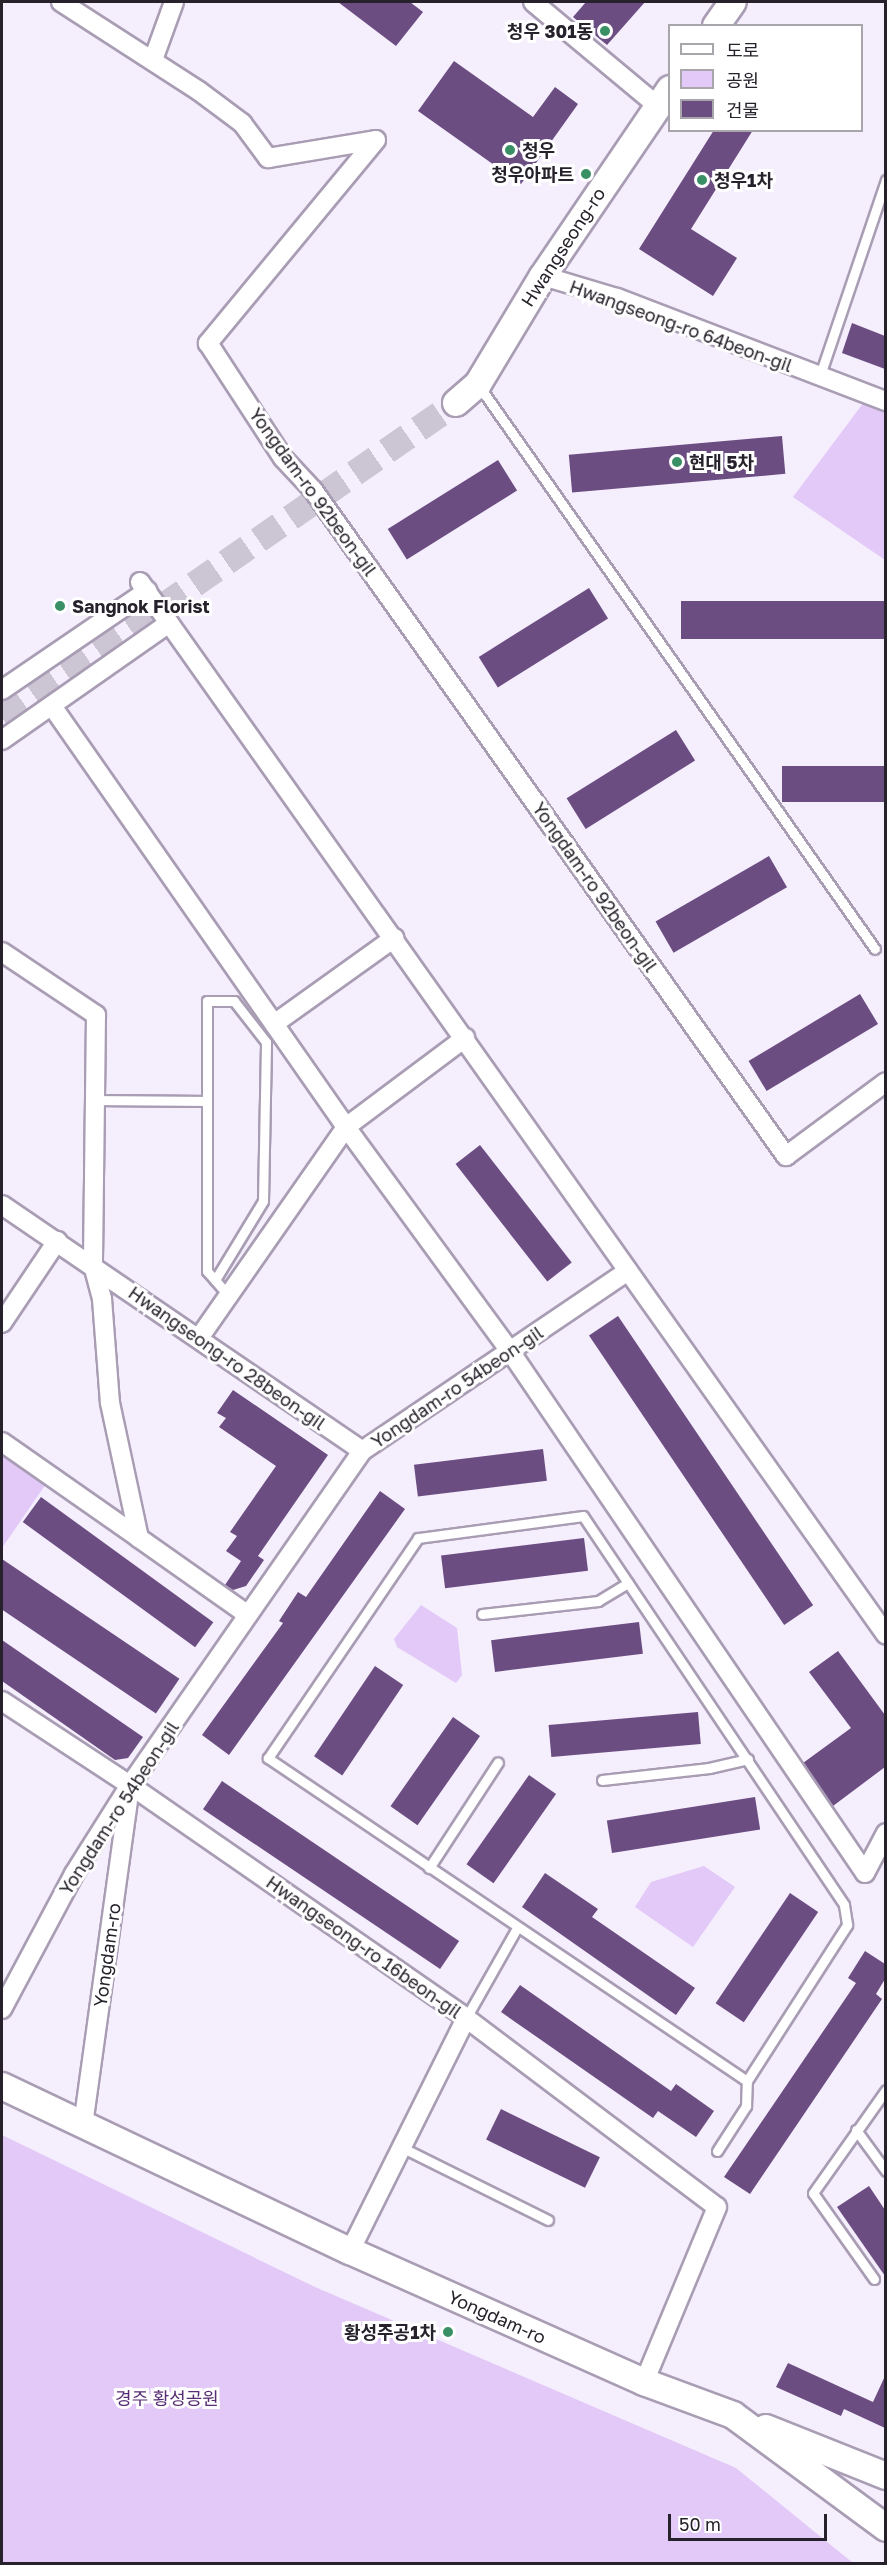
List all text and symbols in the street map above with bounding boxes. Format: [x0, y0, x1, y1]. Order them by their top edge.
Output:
place label: 청우 301동 [507, 20, 593, 42]
marker: 청우 301동 [598, 24, 612, 38]
legend [668, 24, 863, 132]
text: 도로 [726, 39, 759, 61]
text: 공원 [726, 69, 759, 91]
text: 건물 [726, 99, 759, 121]
place label: 청우 [522, 139, 555, 161]
marker: 청우 [503, 143, 517, 157]
place label: 청우아파트 [491, 163, 574, 185]
marker: 청우아파트 [579, 167, 593, 181]
place label: 청우1차 [714, 169, 773, 191]
marker: 청우1차 [695, 173, 709, 187]
street label: Hwangseong-ro [516, 183, 610, 311]
street label: Hwangseong-ro 64beon-gil [566, 276, 796, 376]
street label: Yongdam-ro 92beon-gil [245, 404, 381, 580]
place label: 현대 5차 [689, 451, 754, 473]
marker: 현대 5차 [670, 455, 684, 469]
place label: Sangnok Florist [72, 595, 210, 617]
marker: Sangnok Florist [53, 599, 67, 613]
street label: Yongdam-ro 92beon-gil [528, 798, 662, 976]
street label: Hwangseong-ro 28beon-gil [124, 1282, 330, 1434]
street label: Yongdam-ro 54beon-gil [367, 1321, 547, 1453]
street label: Yongdam-ro 54beon-gil [55, 1717, 183, 1899]
street label: Hwangseong-ro 16beon-gil [262, 1871, 466, 2023]
street label: Yongdam-ro [89, 1902, 125, 2008]
street label: Yongdam-ro [445, 2286, 549, 2348]
place label: 황성주공1차 [344, 2321, 436, 2343]
marker: 황성주공1차 [441, 2325, 455, 2339]
park label: 경주 황성공원 [115, 2387, 219, 2409]
scale bar [671, 2502, 830, 2540]
text: 50 m [679, 2513, 721, 2535]

